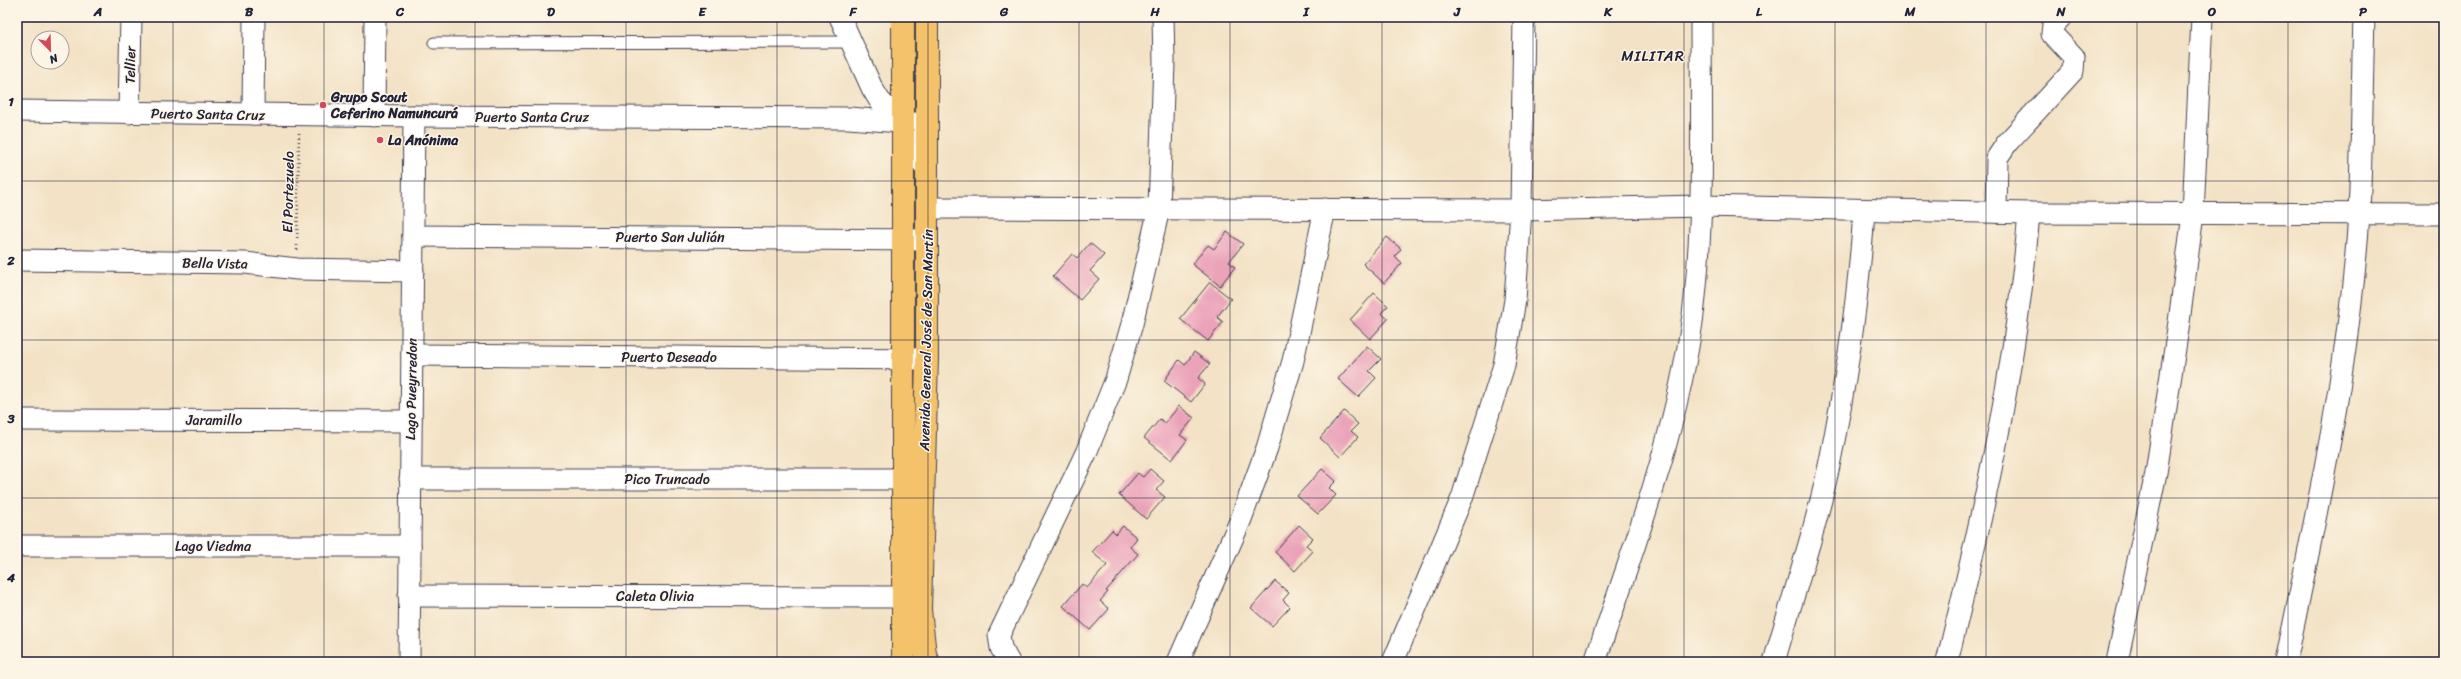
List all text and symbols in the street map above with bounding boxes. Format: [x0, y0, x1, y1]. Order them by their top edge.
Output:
text: A [93, 0, 102, 23]
text: B [245, 0, 254, 23]
text: C [395, 0, 405, 23]
text: D [547, 0, 555, 23]
text: E [698, 0, 707, 23]
text: F [848, 0, 857, 23]
text: G [999, 0, 1009, 23]
text: H [1149, 0, 1160, 23]
text: I [1302, 0, 1310, 23]
text: J [1453, 0, 1461, 23]
text: K [1603, 0, 1613, 23]
text: L [1756, 0, 1763, 23]
text: M [1904, 0, 1916, 23]
text: N [2055, 0, 2066, 23]
text: O [2207, 0, 2217, 23]
text: P [2359, 0, 2367, 23]
north arrow [30, 30, 70, 70]
district label: MILITAR [1621, 43, 1685, 69]
street label: Tellier [118, 45, 143, 84]
text: N [46, 48, 62, 69]
place label: Grupo Scout Ceferino Namuncurá [330, 85, 458, 126]
text: 1 [8, 90, 14, 113]
marker: Grupo Scout Ceferino Namuncurá [318, 100, 328, 110]
street label: Puerto Santa Cruz [151, 101, 266, 128]
street label: Puerto Santa Cruz [475, 105, 590, 130]
place label: La Anónima [388, 128, 459, 153]
marker: La Anónima [375, 135, 385, 145]
street label: El Portezuelo [275, 151, 302, 233]
street label: Puerto San Julián [615, 225, 725, 250]
street label: Avenida General José de San Martín [912, 228, 941, 452]
text: 2 [6, 249, 15, 272]
street label: Bella Vista [182, 250, 248, 277]
street label: Lago Pueyrredon [398, 337, 425, 440]
street label: Puerto Deseado [621, 345, 717, 370]
text: 3 [6, 407, 15, 430]
street label: Jaramillo [185, 408, 242, 433]
street label: Pico Truncado [624, 467, 710, 492]
street label: Lago Viedma [175, 534, 252, 559]
text: 4 [6, 566, 16, 589]
street label: Caleta Olivia [616, 584, 694, 609]

